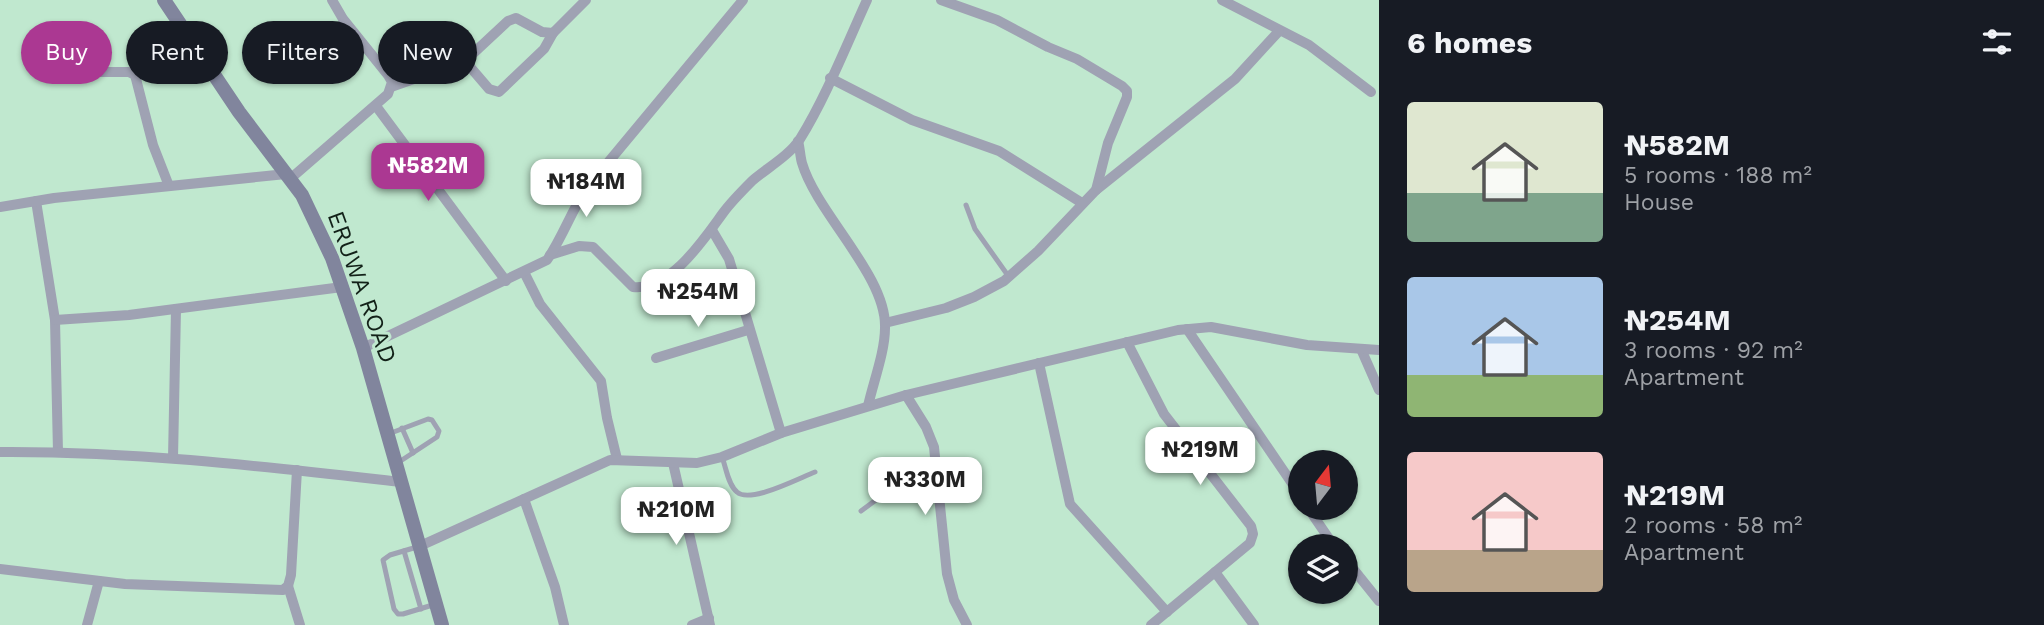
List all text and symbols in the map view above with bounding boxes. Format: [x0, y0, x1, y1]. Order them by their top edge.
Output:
chip: Buy [21, 21, 112, 84]
chip: Rent [126, 21, 228, 84]
chip: Filters [242, 21, 364, 84]
chip: New [378, 21, 477, 84]
icon: filters [1978, 23, 2016, 61]
text: 6 homes [1407, 25, 1532, 60]
text: ₦582M [1624, 127, 1730, 162]
icon: home [1463, 130, 1547, 214]
pin: ₦582M [379, 144, 477, 203]
text: ₦582M [387, 152, 469, 179]
pin: ₦184M [537, 160, 635, 219]
text: 5 rooms · 188 m² [1624, 162, 1812, 189]
text: ₦184M [546, 168, 626, 195]
text: House [1624, 189, 1694, 216]
street label: ERUWA ROAD [322, 207, 402, 367]
pin: ₦254M [649, 270, 747, 329]
text: ₦254M [657, 278, 739, 305]
text: ₦254M [1624, 302, 1731, 337]
icon: home [1463, 305, 1547, 389]
text: 3 rooms · 92 m² [1624, 337, 1803, 364]
text: Apartment [1624, 364, 1744, 391]
pin: ₦219M [1151, 428, 1249, 487]
text: ₦219M [1161, 436, 1239, 463]
north arrow [1288, 450, 1358, 520]
map controls [1288, 450, 1358, 604]
pin: ₦330M [876, 458, 974, 517]
text: ₦330M [884, 466, 966, 493]
text: ₦219M [1624, 477, 1725, 512]
icon: home [1463, 480, 1547, 564]
pin: ₦210M [627, 488, 725, 547]
text: ₦210M [637, 496, 715, 523]
text: 2 rooms · 58 m² [1624, 512, 1803, 539]
button: layers [1288, 534, 1358, 604]
text: Apartment [1624, 539, 1744, 566]

